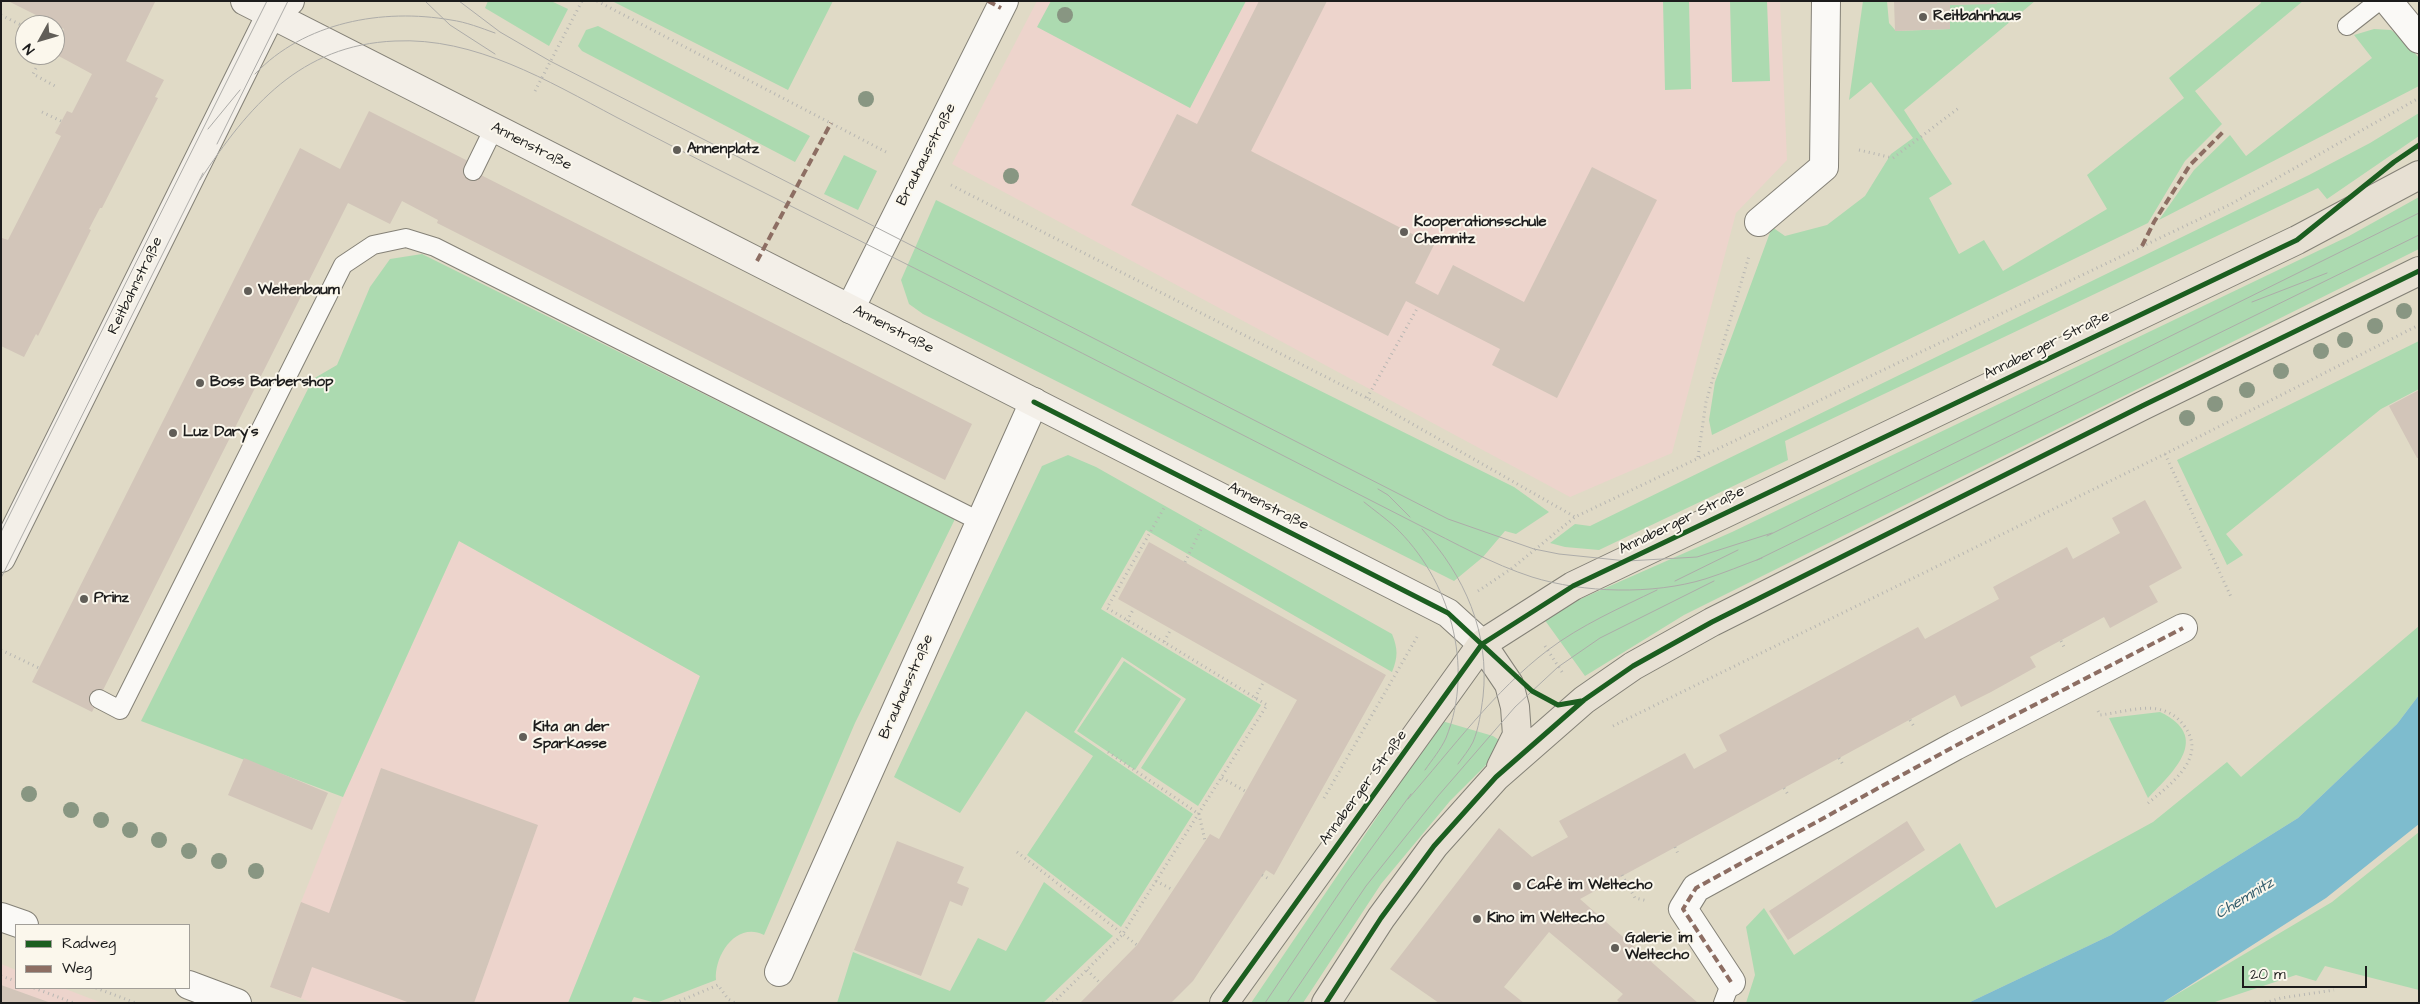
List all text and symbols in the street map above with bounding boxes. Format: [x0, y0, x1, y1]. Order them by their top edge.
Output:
place label: Reitbahnhaus [1933, 8, 2021, 26]
marker: Reitbahnhaus [1917, 11, 1929, 23]
north arrow [15, 15, 65, 65]
text: N [19, 39, 40, 59]
street label: Brauhausstraße [893, 101, 961, 209]
street label: Annenstraße [487, 119, 575, 175]
place label: Annenplatz [687, 141, 759, 159]
marker: Annenplatz [671, 144, 683, 156]
place label: Kooperationsschule Chemnitz [1414, 214, 1547, 249]
marker: Kooperationsschule Chemnitz [1398, 226, 1410, 238]
street label: Reitbahnstraße [105, 234, 167, 338]
place label: Weltenbaum [258, 282, 340, 300]
marker: Weltenbaum [242, 285, 254, 297]
street label: Annenstraße [849, 302, 937, 358]
street label: Annaberger Straße [1981, 308, 2113, 384]
place label: Boss Barbershop [210, 374, 333, 392]
marker: Boss Barbershop [194, 377, 206, 389]
place label: Luz Dary´s [183, 424, 258, 442]
marker: Luz Dary´s [167, 427, 179, 439]
street label: Annenstraße [1224, 479, 1312, 535]
street label: Annaberger Straße [1616, 483, 1748, 559]
place label: Prinz [94, 590, 129, 608]
marker: Prinz [78, 593, 90, 605]
street label: Brauhausstraße [876, 632, 938, 742]
place label: Kita an der Sparkasse [533, 719, 609, 754]
street label: Annaberger Straße [1316, 727, 1412, 849]
marker: Kita an der Sparkasse [517, 731, 529, 743]
water label: Chemnitz [2212, 874, 2278, 924]
place label: Café im Weltecho [1527, 877, 1652, 895]
marker: Café im Weltecho [1511, 880, 1523, 892]
place label: Kino im Weltecho [1487, 910, 1604, 928]
marker: Kino im Weltecho [1471, 913, 1483, 925]
legend [15, 924, 190, 989]
place label: Galerie im Weltecho [1625, 930, 1692, 965]
text: Radweg [62, 933, 116, 954]
marker: Galerie im Weltecho [1609, 942, 1621, 954]
scale bar [2245, 956, 2370, 988]
text: Weg [62, 958, 92, 979]
text: 20 m [2250, 964, 2286, 985]

